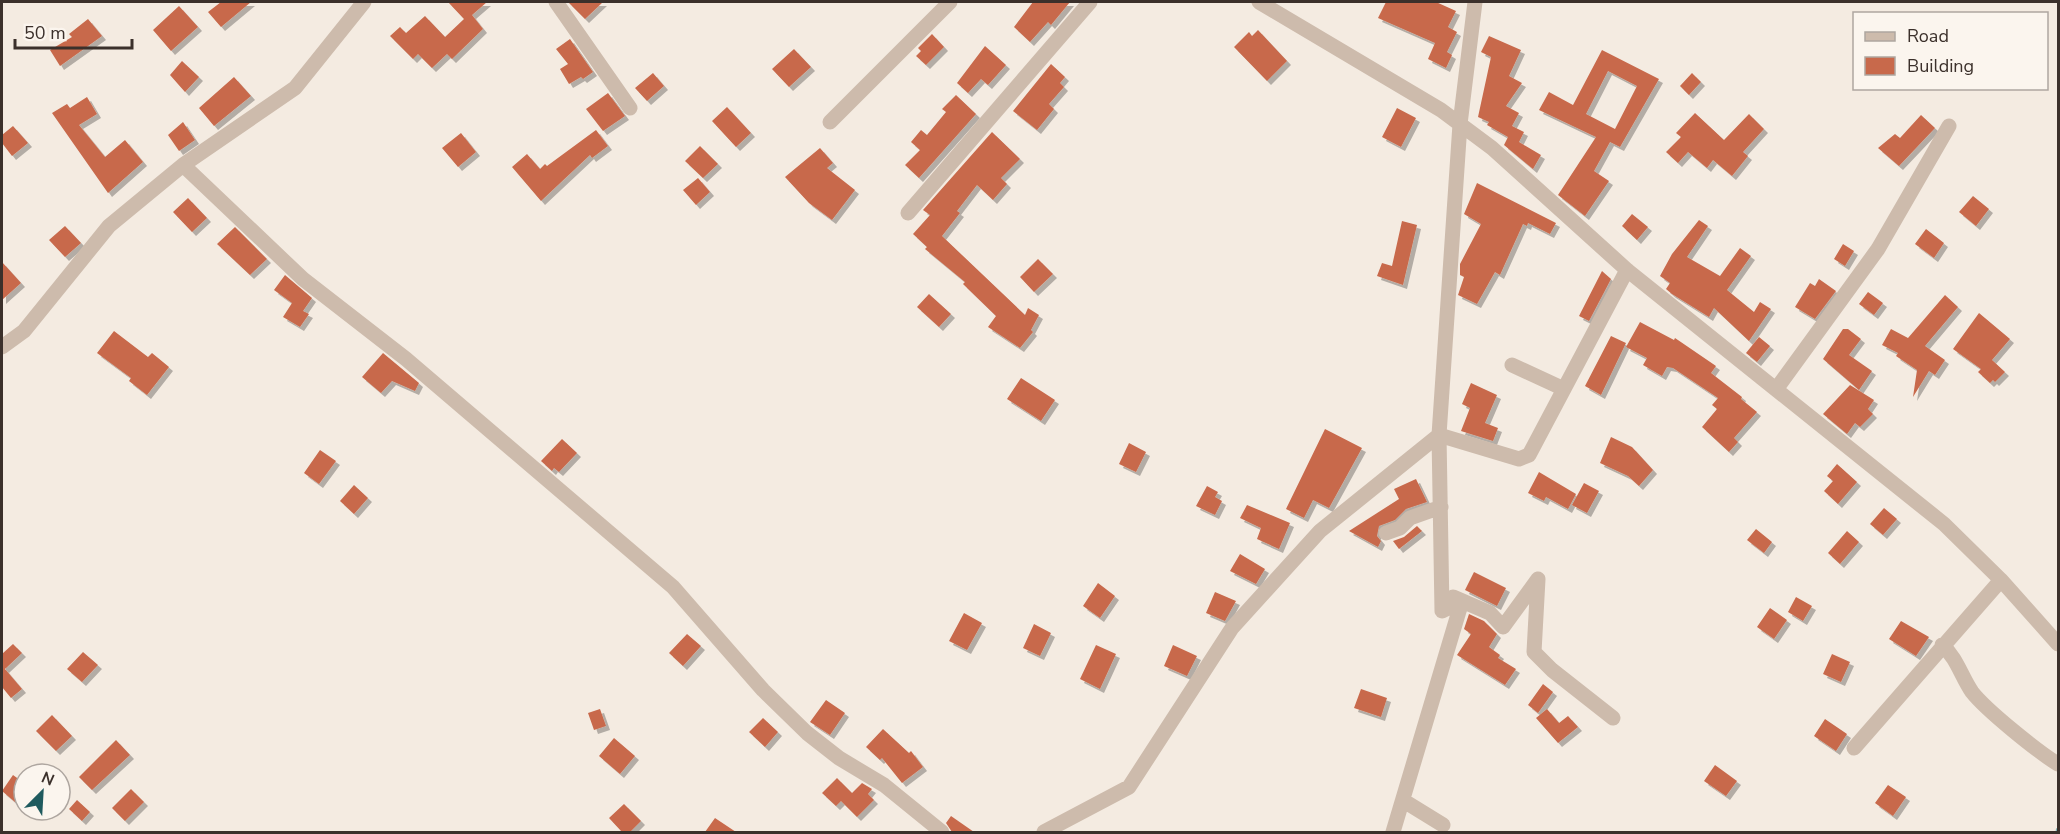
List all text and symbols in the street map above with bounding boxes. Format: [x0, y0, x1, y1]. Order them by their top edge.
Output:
scale bar [15, 12, 132, 50]
legend [1853, 12, 2048, 90]
text: 50 m [24, 21, 66, 45]
text: Road [1907, 24, 1949, 48]
text: Building [1907, 54, 1974, 78]
north arrow [12, 762, 72, 822]
text: N [38, 767, 58, 792]

